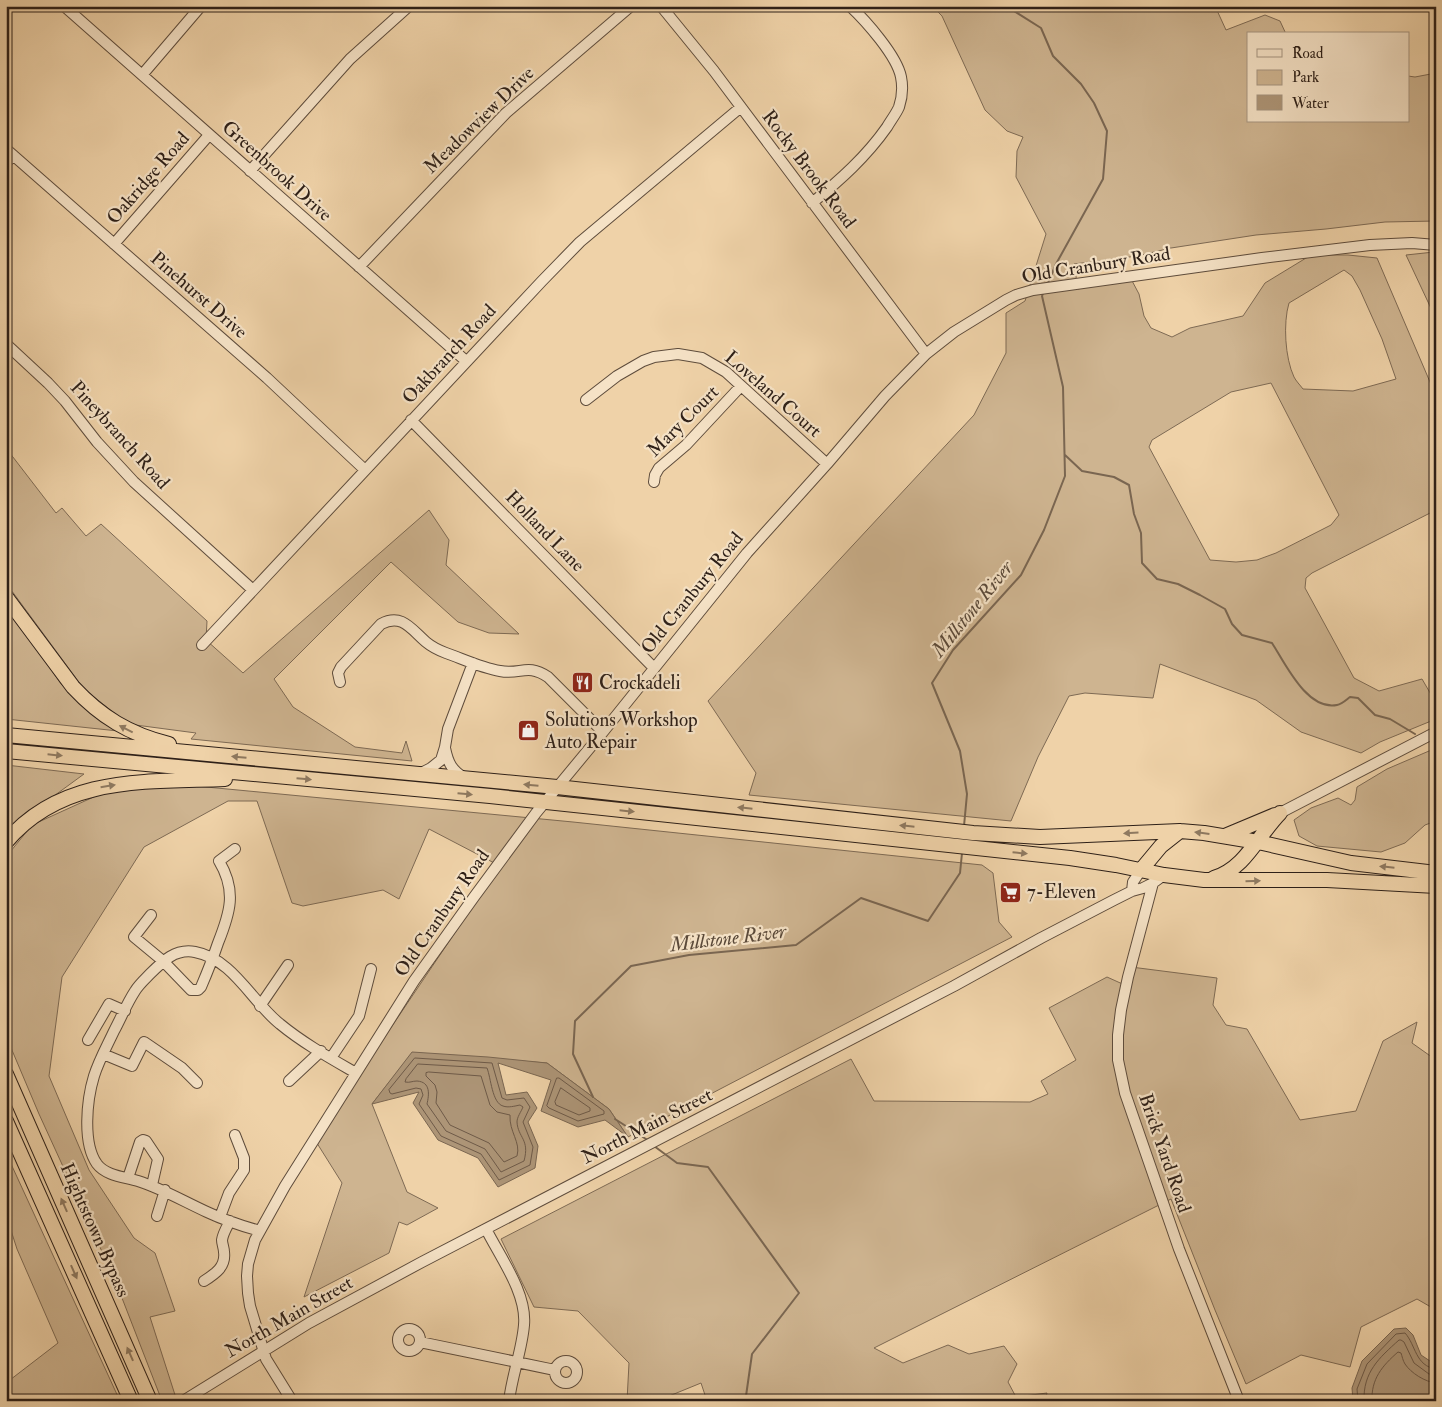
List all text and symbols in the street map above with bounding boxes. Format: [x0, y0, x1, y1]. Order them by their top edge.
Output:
legend [1247, 32, 1410, 122]
text: Road [1292, 44, 1324, 63]
street label: Meadowview Drive [419, 61, 539, 179]
text: Park [1292, 68, 1319, 87]
text: Water [1291, 94, 1329, 113]
street label: Rocky Brook Road [757, 105, 862, 233]
street label: Greenbrook Drive [217, 115, 337, 227]
street label: Oakridge Road [101, 126, 195, 229]
street label: Old Cranbury Road [1020, 241, 1173, 289]
street label: Pinehurst Drive [146, 246, 252, 344]
street label: Oakbranch Road [397, 299, 502, 409]
street label: Loveland Court [720, 345, 826, 443]
street label: Pineybranch Road [65, 376, 175, 495]
street label: Mary Court [642, 380, 724, 462]
street label: Holland Lane [500, 485, 590, 577]
street label: Old Cranbury Road [635, 527, 749, 659]
water label: Millstone River [925, 555, 1019, 663]
restaurant icon: Crockadeli [571, 671, 595, 695]
place label: Crockadeli [599, 671, 681, 695]
place label: Solutions Workshop Auto Repair [544, 708, 698, 755]
shop icon: Solutions Workshop Auto Repair [517, 719, 541, 743]
one-way arrow [119, 725, 133, 733]
one-way arrow [47, 751, 63, 759]
one-way arrow [231, 753, 247, 761]
one-way arrow [296, 775, 312, 783]
one-way arrow [100, 781, 116, 789]
one-way arrow [523, 781, 539, 789]
one-way arrow [458, 790, 474, 798]
one-way arrow [737, 804, 753, 812]
one-way arrow [619, 807, 635, 815]
one-way arrow [898, 822, 914, 830]
one-way arrow [1194, 829, 1210, 837]
one-way arrow [1123, 830, 1139, 838]
street label: Old Cranbury Road [389, 844, 495, 981]
one-way arrow [1013, 849, 1029, 857]
one-way arrow [1379, 863, 1395, 871]
one-way arrow [1245, 876, 1261, 884]
supermarket icon: 7-Eleven [999, 880, 1023, 904]
place label: 7-Eleven [1027, 880, 1096, 904]
water label: Millstone River [668, 918, 789, 958]
street label: North Main Street [578, 1083, 716, 1169]
street label: Brick Yard Road [1133, 1090, 1197, 1216]
street label: Hightstown Bypass [54, 1159, 135, 1301]
one-way arrow [60, 1198, 68, 1212]
one-way arrow [70, 1265, 78, 1279]
street label: North Main Street [221, 1271, 357, 1363]
one-way arrow [125, 1347, 133, 1361]

